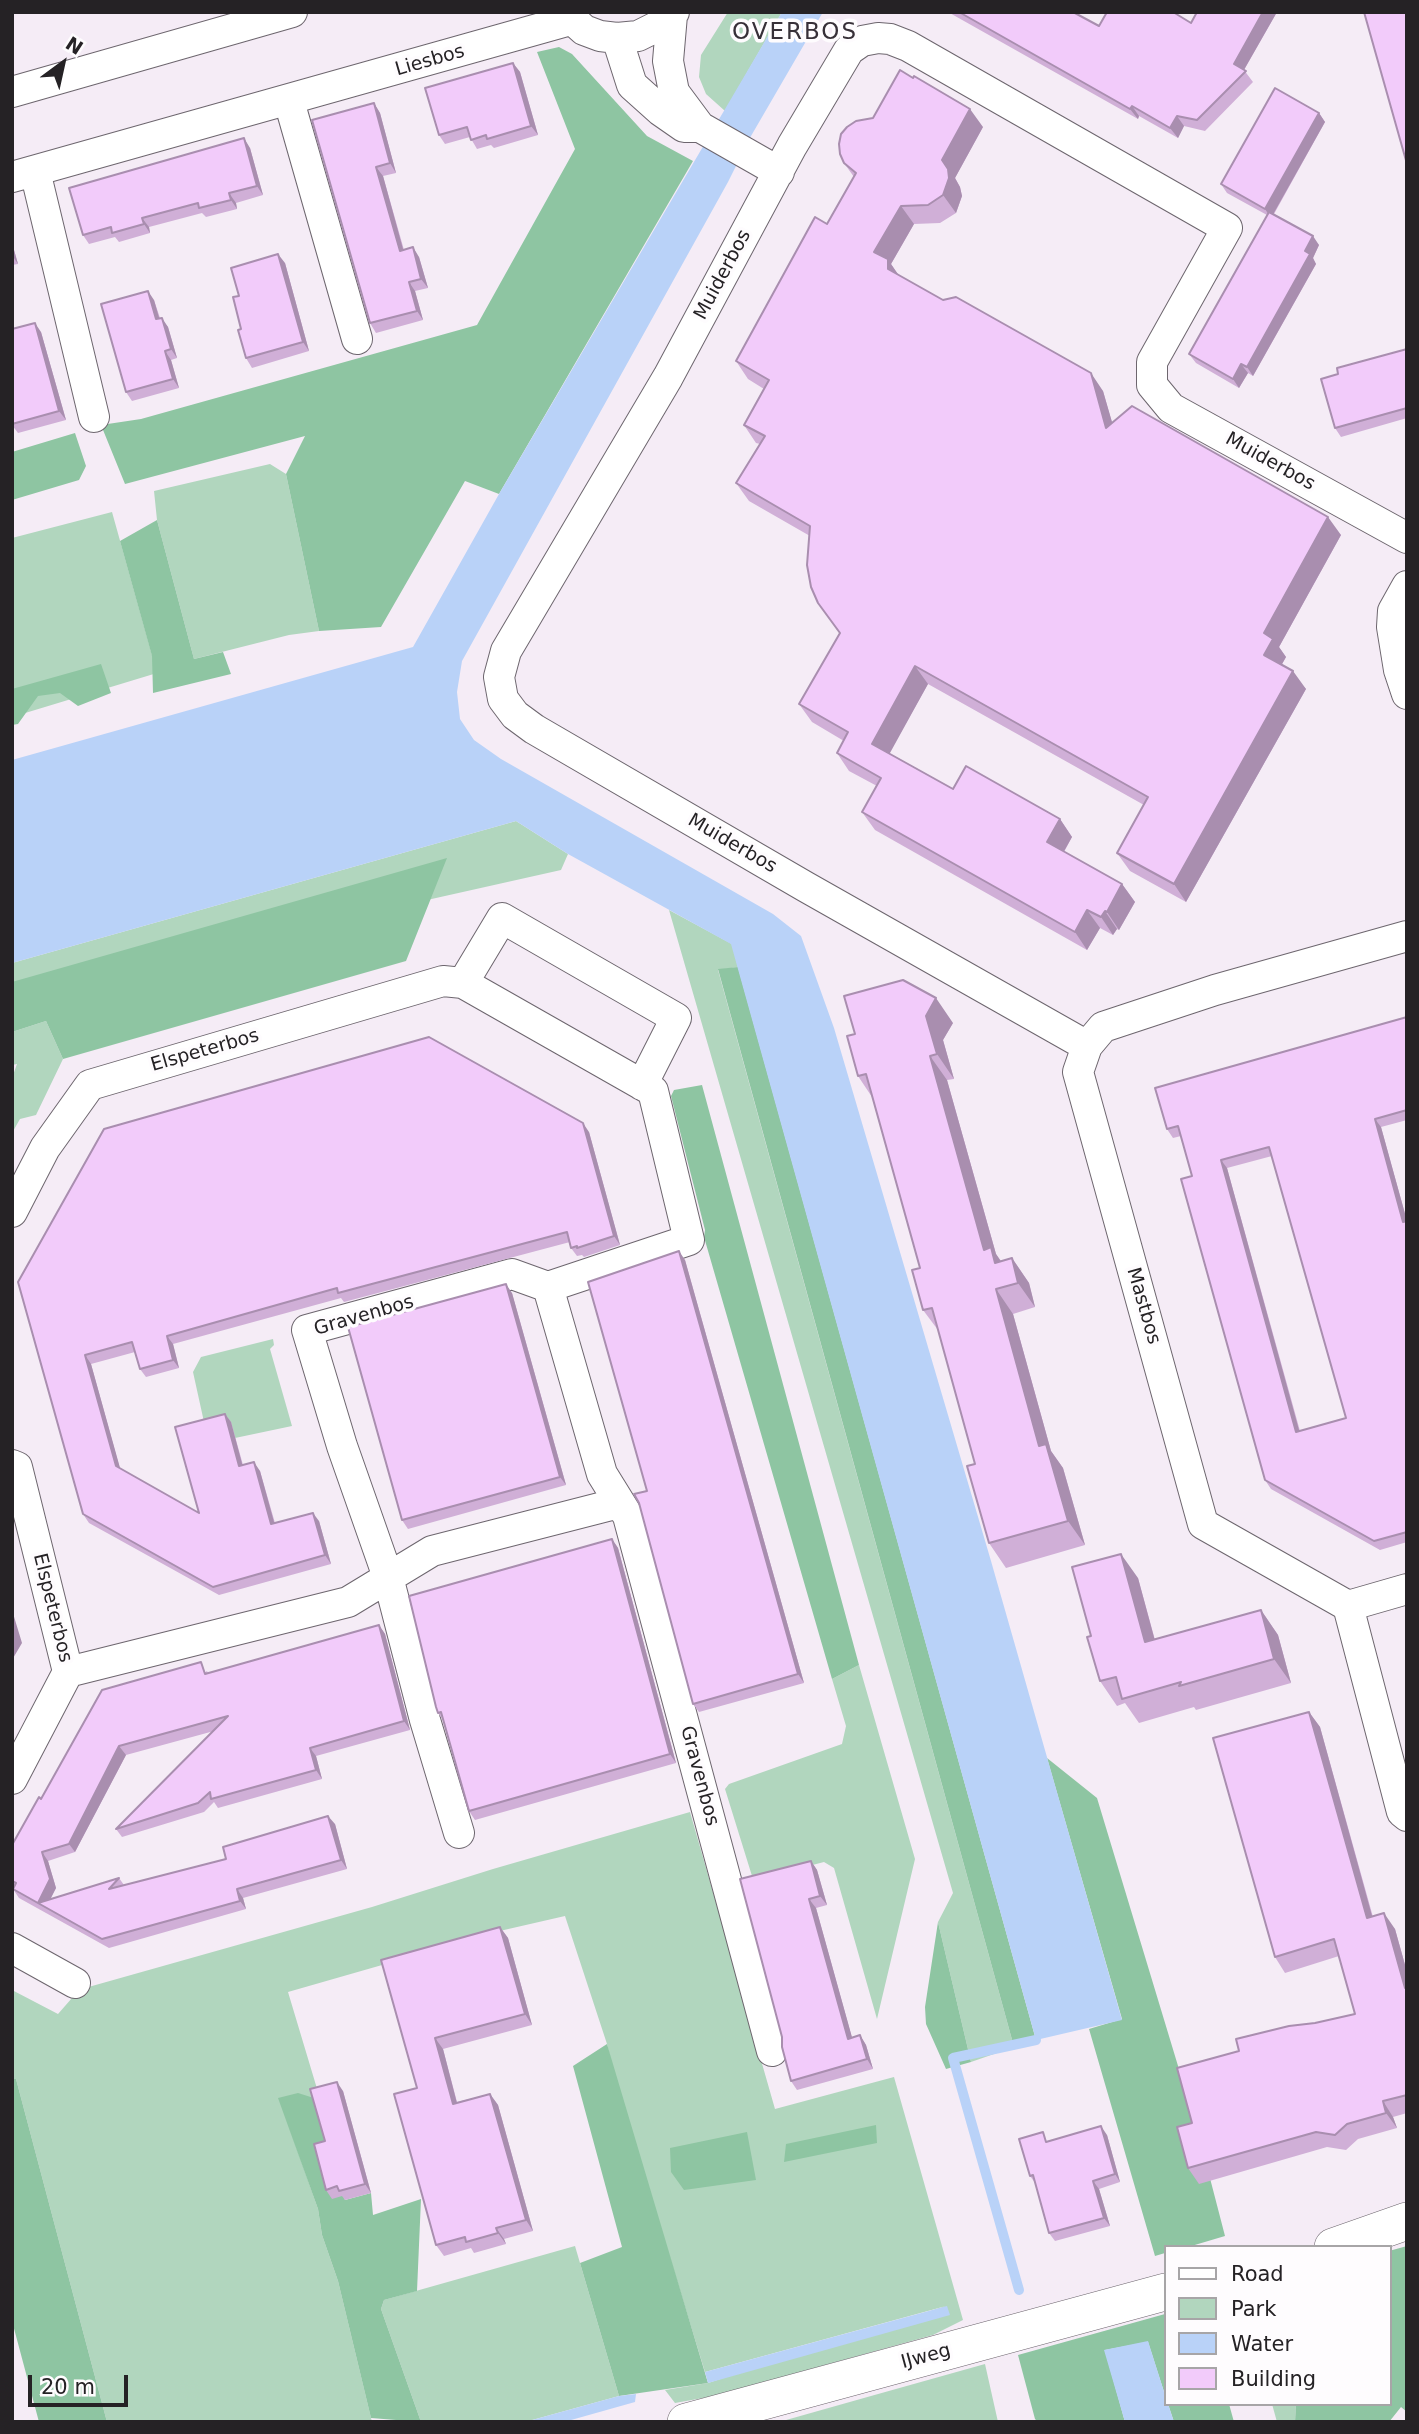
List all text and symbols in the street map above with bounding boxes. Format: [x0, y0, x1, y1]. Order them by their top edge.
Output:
district label: OVERBOS [733, 19, 857, 47]
north arrow [28, 28, 98, 98]
text: N [62, 32, 87, 59]
street label: Liesbos [393, 40, 467, 82]
street label: Muiderbos [690, 226, 756, 324]
street label: Muiderbos [1221, 428, 1319, 496]
street label: Muiderbos [683, 809, 781, 879]
street label: Elspeterbos [148, 1025, 262, 1077]
street label: Mastbos [1121, 1265, 1165, 1347]
street label: Gravenbos [311, 1291, 417, 1341]
street label: Elspeterbos [27, 1551, 77, 1665]
street label: Gravenbos [675, 1723, 723, 1829]
legend [1164, 2245, 1391, 2406]
text: Road [1231, 2262, 1284, 2286]
text: Park [1231, 2297, 1276, 2321]
text: Water [1231, 2332, 1293, 2356]
street label: IJweg [899, 2339, 953, 2375]
scale bar [32, 2360, 131, 2404]
text: Building [1231, 2367, 1316, 2391]
text: 20 m [41, 2375, 95, 2399]

